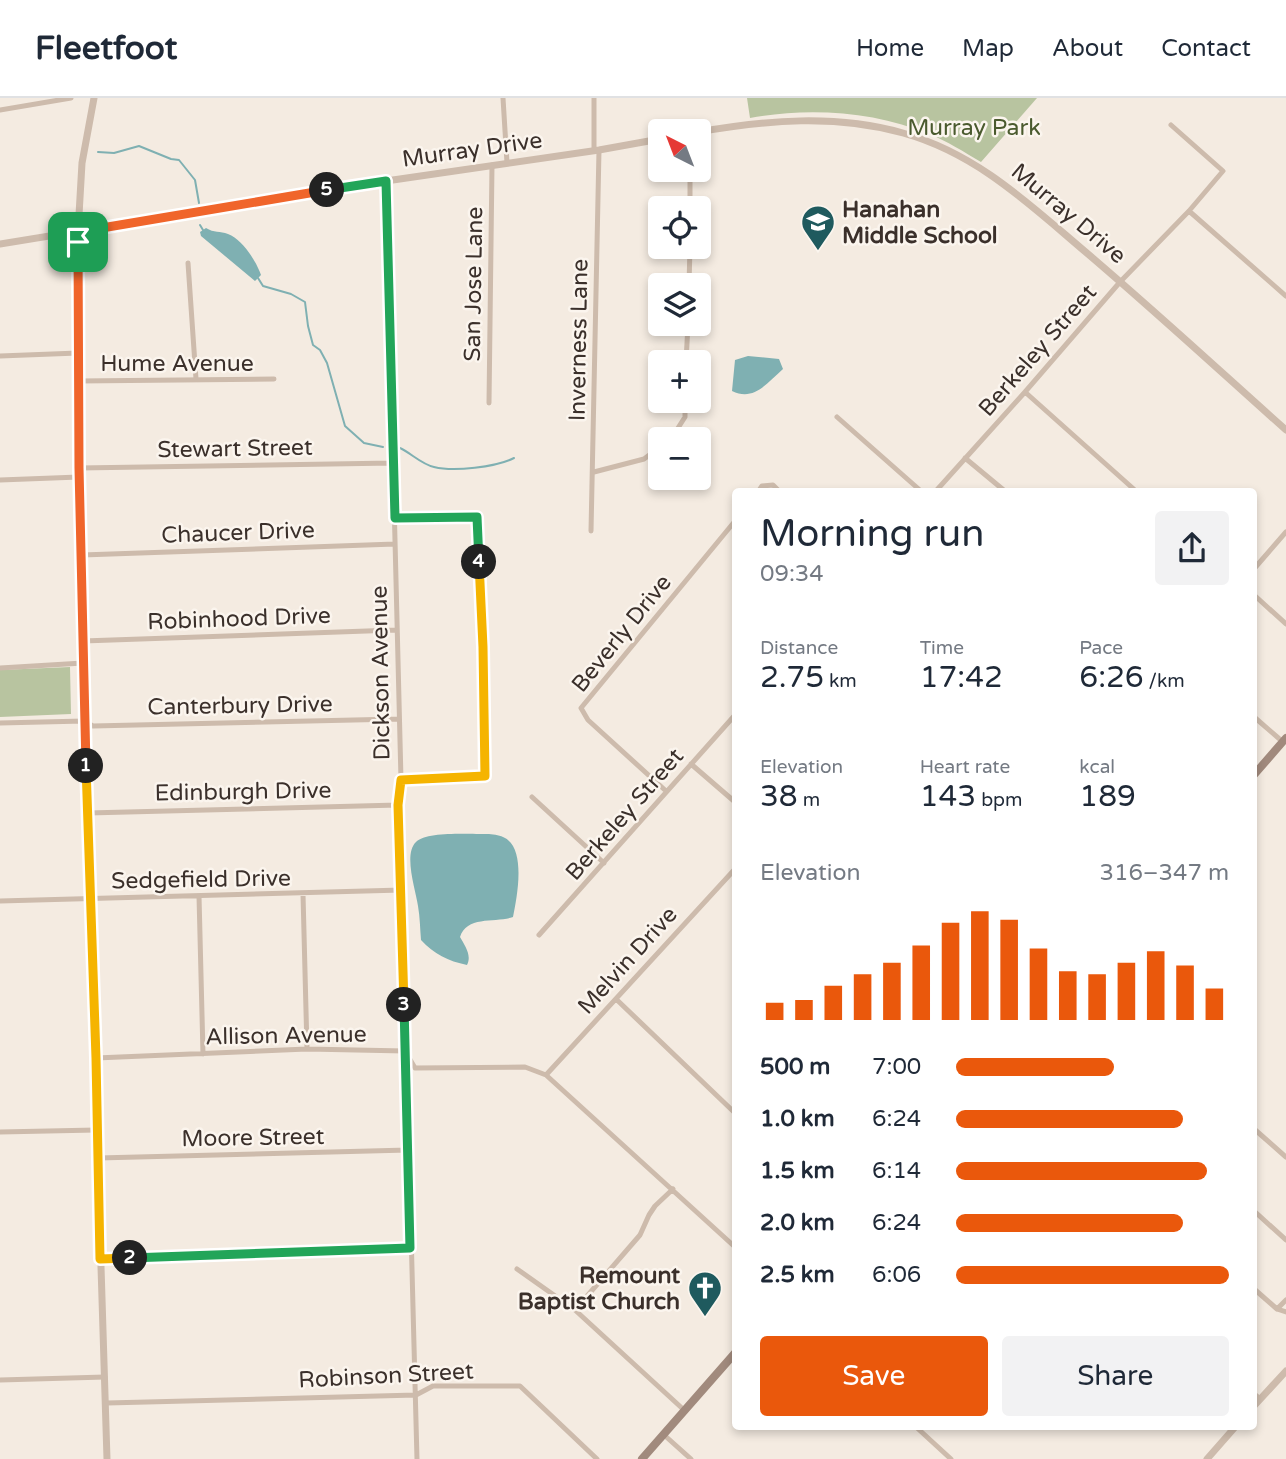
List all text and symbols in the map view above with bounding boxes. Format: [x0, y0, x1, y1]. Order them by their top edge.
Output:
text: Fleetfoot [35, 29, 177, 68]
text: Home [856, 34, 924, 63]
text: Map [962, 34, 1014, 63]
text: About [1052, 34, 1123, 63]
text: Contact [1161, 34, 1251, 63]
park label: Murray Park [907, 114, 1041, 142]
north arrow [648, 119, 710, 182]
map controls [648, 119, 711, 490]
street label: Murray Drive [400, 126, 544, 174]
street label: Murray Drive [1005, 158, 1131, 270]
pin: 5 [310, 172, 344, 208]
text: 5 [321, 178, 332, 200]
button: locate [648, 196, 711, 259]
place label: Hanahan Middle School [842, 196, 998, 250]
school or university icon: Hanahan Middle School [799, 203, 837, 252]
street label: San Jose Lane [459, 206, 489, 362]
pin [48, 212, 108, 272]
icon: arrive [59, 223, 97, 261]
street label: Inverness Lane [564, 259, 594, 421]
button: layers [648, 273, 711, 336]
street label: Berkeley Street [973, 279, 1103, 422]
street label: Hume Avenue [100, 350, 254, 378]
button: + [648, 350, 711, 413]
button: − [648, 427, 711, 490]
street label: Stewart Street [157, 434, 313, 464]
text: Morning run [760, 511, 984, 557]
button: share [1155, 511, 1229, 585]
street label: Chaucer Drive [161, 516, 315, 550]
pin: 4 [462, 545, 496, 580]
text: 4 [473, 550, 484, 572]
text: 09:34 [760, 560, 824, 588]
street label: Beverly Drive [566, 569, 678, 698]
street label: Dickson Avenue [365, 585, 397, 761]
street label: Robinhood Drive [147, 602, 331, 636]
text: Distance [760, 637, 838, 659]
text: Time [920, 637, 964, 659]
text: Pace [1079, 637, 1123, 659]
text: 2.75 [760, 659, 824, 696]
text: 17:42 [920, 659, 1003, 696]
text: 6:26 [1079, 659, 1144, 696]
text: km [824, 670, 857, 692]
text: /km [1144, 670, 1185, 692]
street label: Canterbury Drive [147, 690, 333, 722]
street label: Berkeley Street [560, 743, 690, 886]
pin: 1 [68, 748, 104, 784]
text: 1 [80, 754, 91, 776]
text: Elevation [760, 756, 843, 778]
text: Heart rate [920, 756, 1010, 778]
text: kcal [1079, 756, 1115, 778]
street label: Edinburgh Drive [154, 776, 332, 808]
text: 38 [760, 778, 798, 815]
text: 143 [920, 778, 976, 815]
text: 189 [1079, 778, 1136, 815]
text: m [798, 789, 820, 811]
text: bpm [976, 789, 1023, 811]
text: Elevation [760, 859, 861, 887]
text: 316–347 m [1100, 859, 1229, 887]
street label: Sedgefield Drive [111, 864, 291, 896]
street label: Melvin Drive [572, 901, 683, 1020]
pin: 3 [386, 988, 422, 1023]
text: 3 [398, 993, 409, 1015]
street label: Allison Avenue [205, 1021, 367, 1051]
text: 500 m [760, 1053, 830, 1081]
text: 7:00 [872, 1053, 921, 1081]
text: 1.0 km [760, 1105, 835, 1133]
text: 6:24 [872, 1105, 921, 1133]
street label: Moore Street [181, 1123, 325, 1153]
text: 1.5 km [760, 1157, 835, 1185]
text: 6:14 [872, 1157, 921, 1185]
text: 2.0 km [760, 1209, 835, 1237]
text: 6:24 [872, 1209, 921, 1237]
pin: 2 [113, 1240, 148, 1276]
text: 2 [124, 1246, 135, 1268]
text: 2.5 km [760, 1261, 835, 1289]
text: 6:06 [872, 1261, 921, 1289]
place label: Remount Baptist Church [518, 1262, 680, 1316]
church icon: Remount Baptist Church [686, 1269, 724, 1318]
button: Save [760, 1336, 988, 1416]
button: Share [1002, 1336, 1229, 1416]
street label: Robinson Street [298, 1357, 475, 1395]

